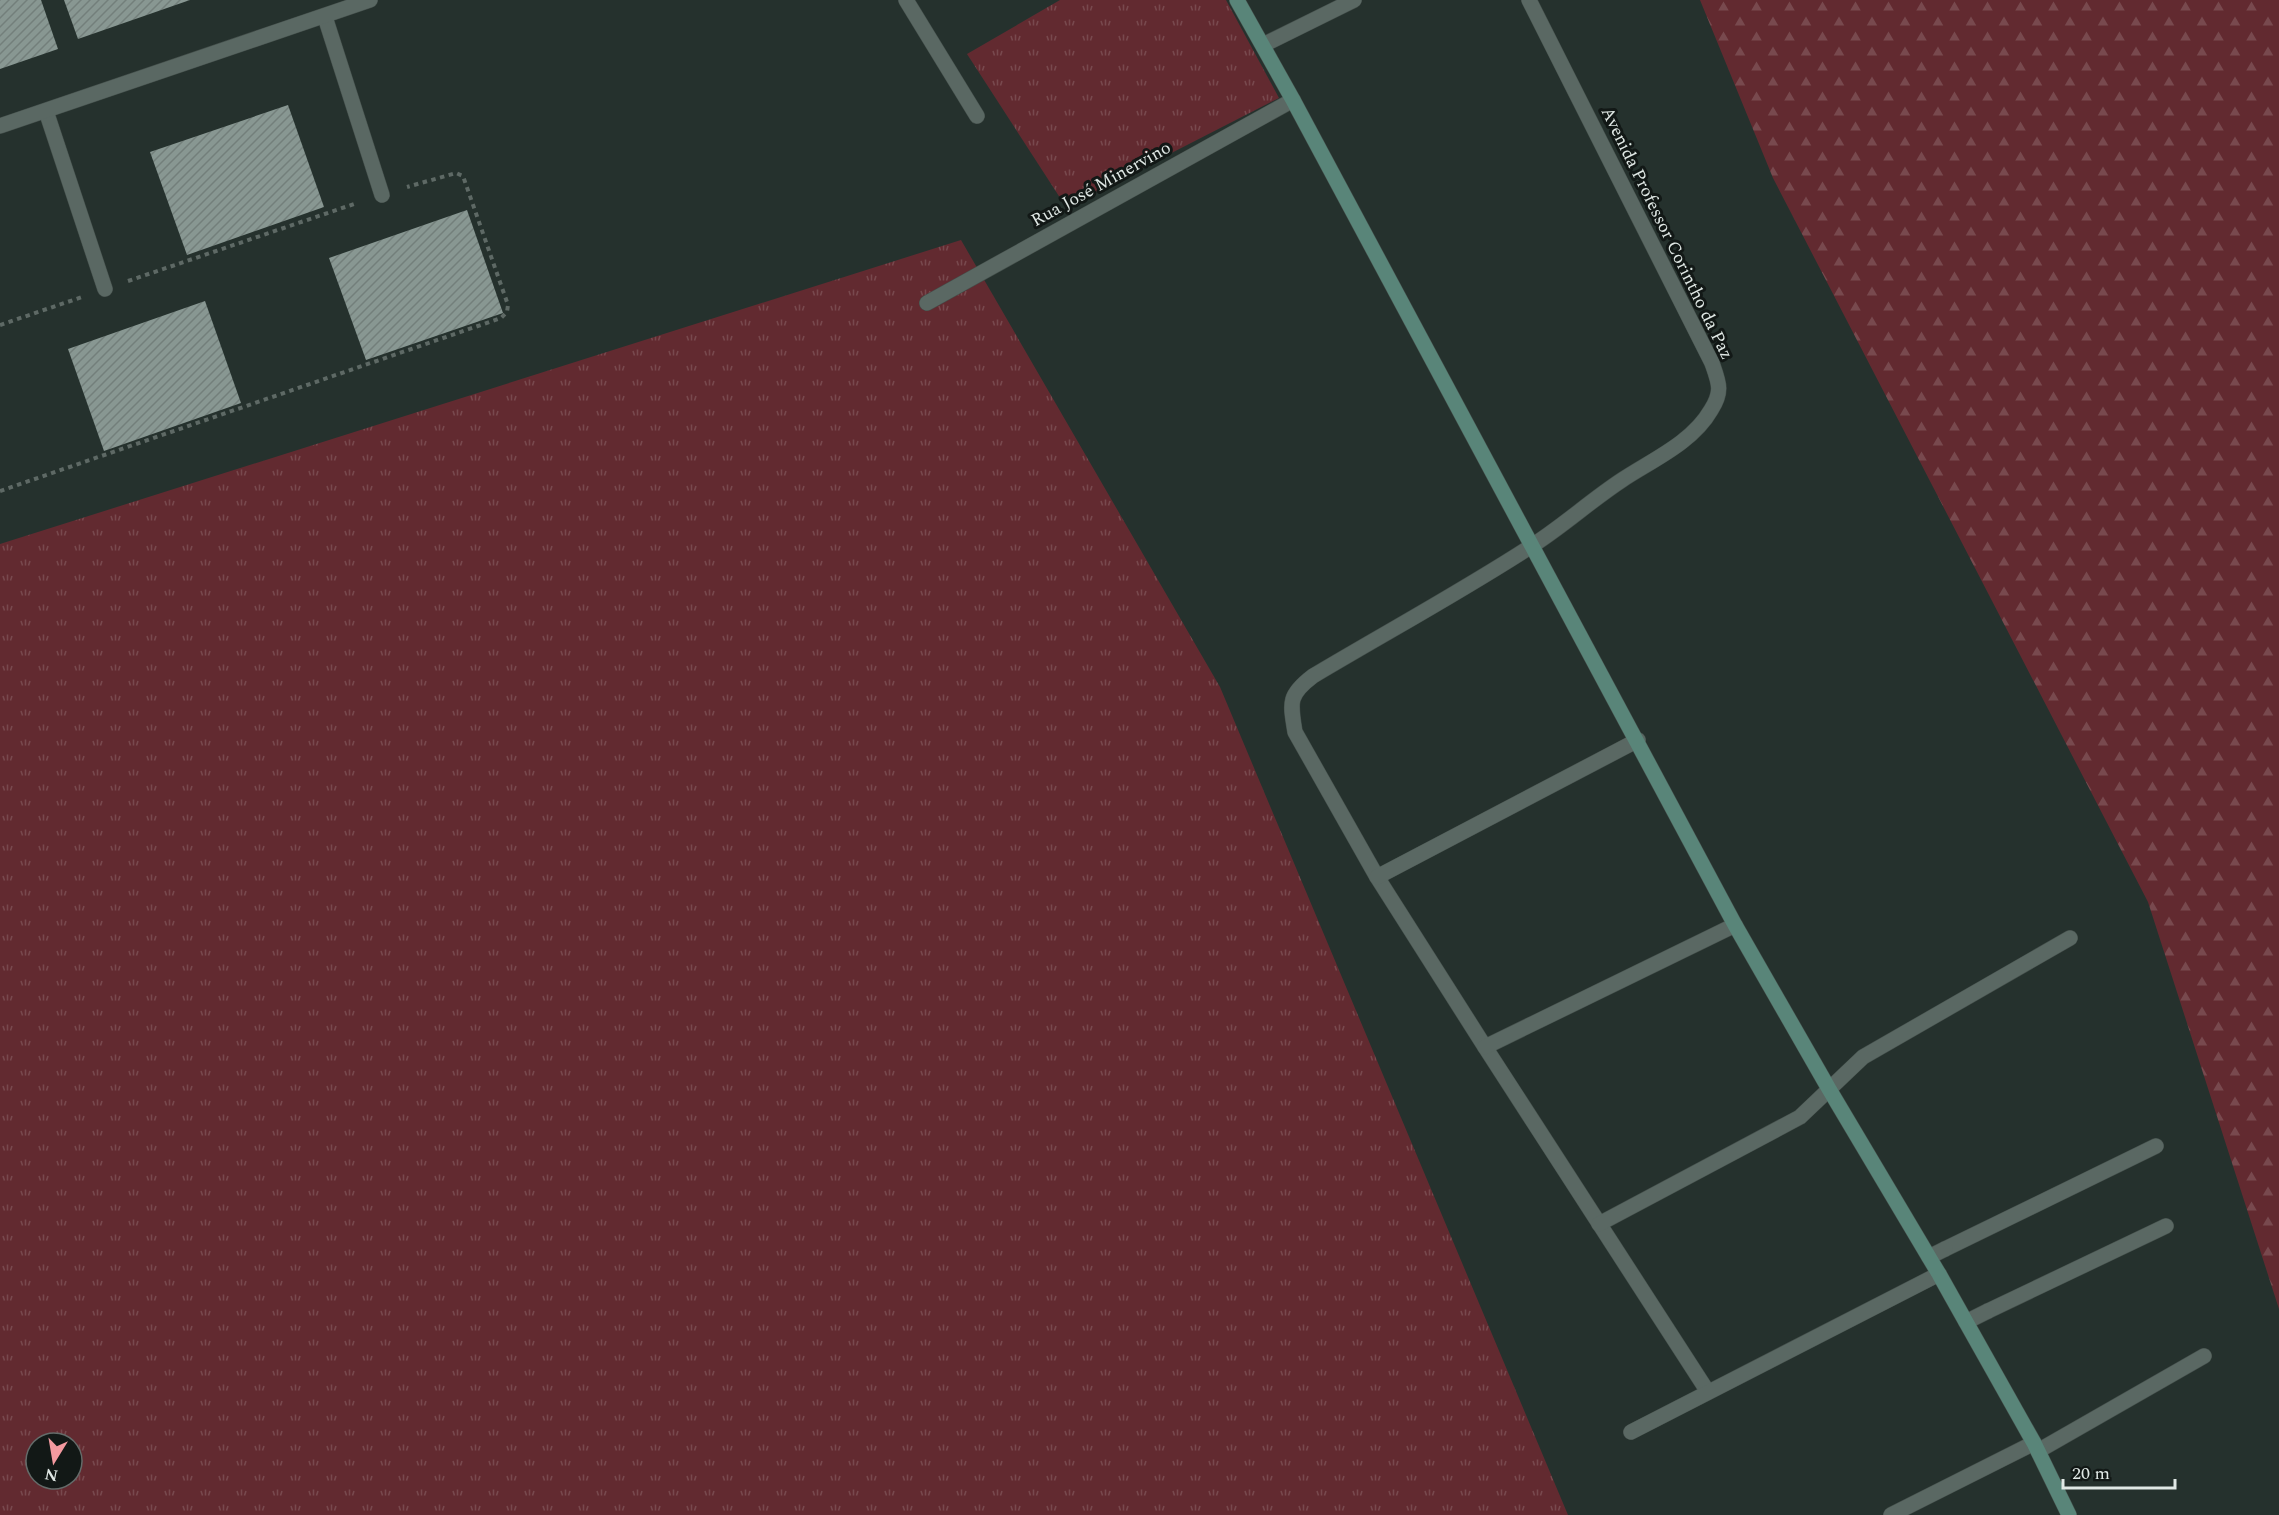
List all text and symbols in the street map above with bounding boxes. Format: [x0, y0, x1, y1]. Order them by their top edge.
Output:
street label: Avenida Professor Corintho da Paz [1594, 102, 1740, 364]
street label: Rua José Minervino [1026, 134, 1176, 234]
north arrow [24, 1431, 84, 1491]
scale bar [2063, 1452, 2176, 1490]
text: 20 m [2072, 1460, 2110, 1487]
text: N [43, 1462, 60, 1488]

